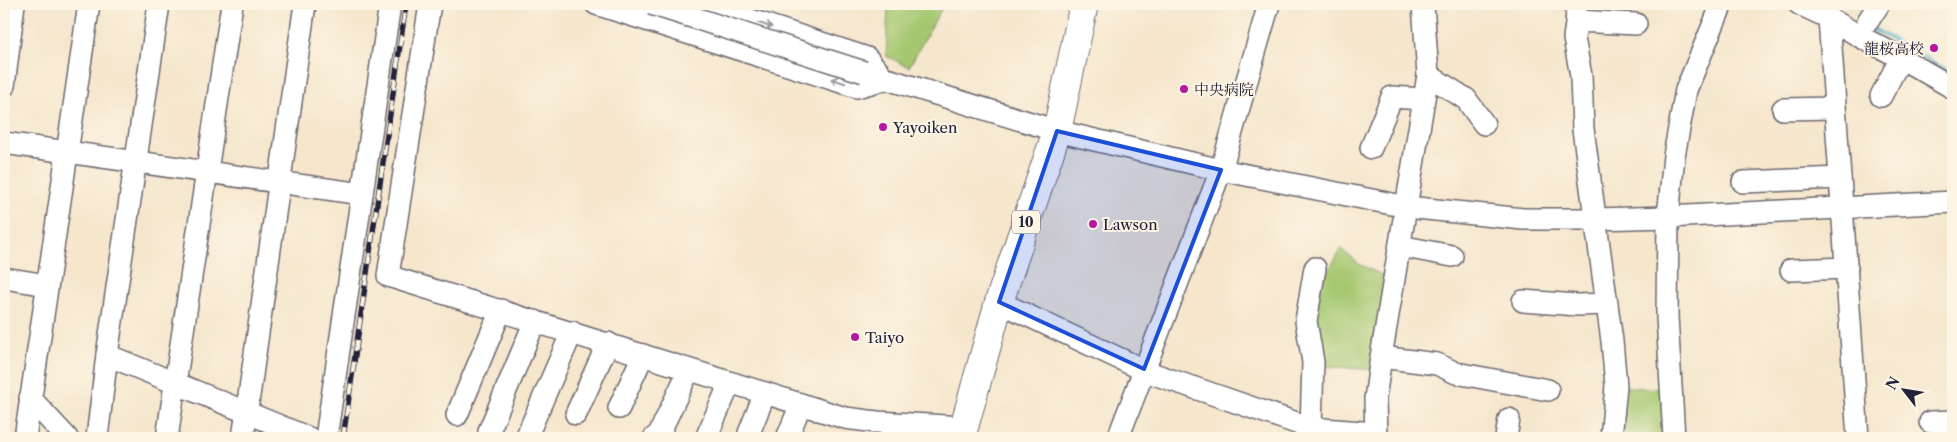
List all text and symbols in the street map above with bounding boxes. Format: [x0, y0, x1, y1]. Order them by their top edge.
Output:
one-way arrow [757, 20, 773, 30]
place label: 龍桜高校 [1864, 39, 1924, 58]
marker: 龍桜高校 [1928, 42, 1940, 54]
one-way arrow [831, 76, 847, 85]
place label: 中央病院 [1194, 80, 1254, 99]
marker: 中央病院 [1178, 83, 1190, 95]
place label: Yayoiken [892, 118, 958, 137]
marker: Yayoiken [877, 121, 889, 133]
road number: 10 [1012, 210, 1040, 233]
place label: Lawson [1103, 215, 1158, 234]
marker: Lawson [1087, 218, 1099, 230]
place label: Taiyo [865, 328, 904, 347]
marker: Taiyo [849, 331, 861, 343]
north arrow [1880, 364, 1930, 414]
text: N [1882, 373, 1904, 393]

